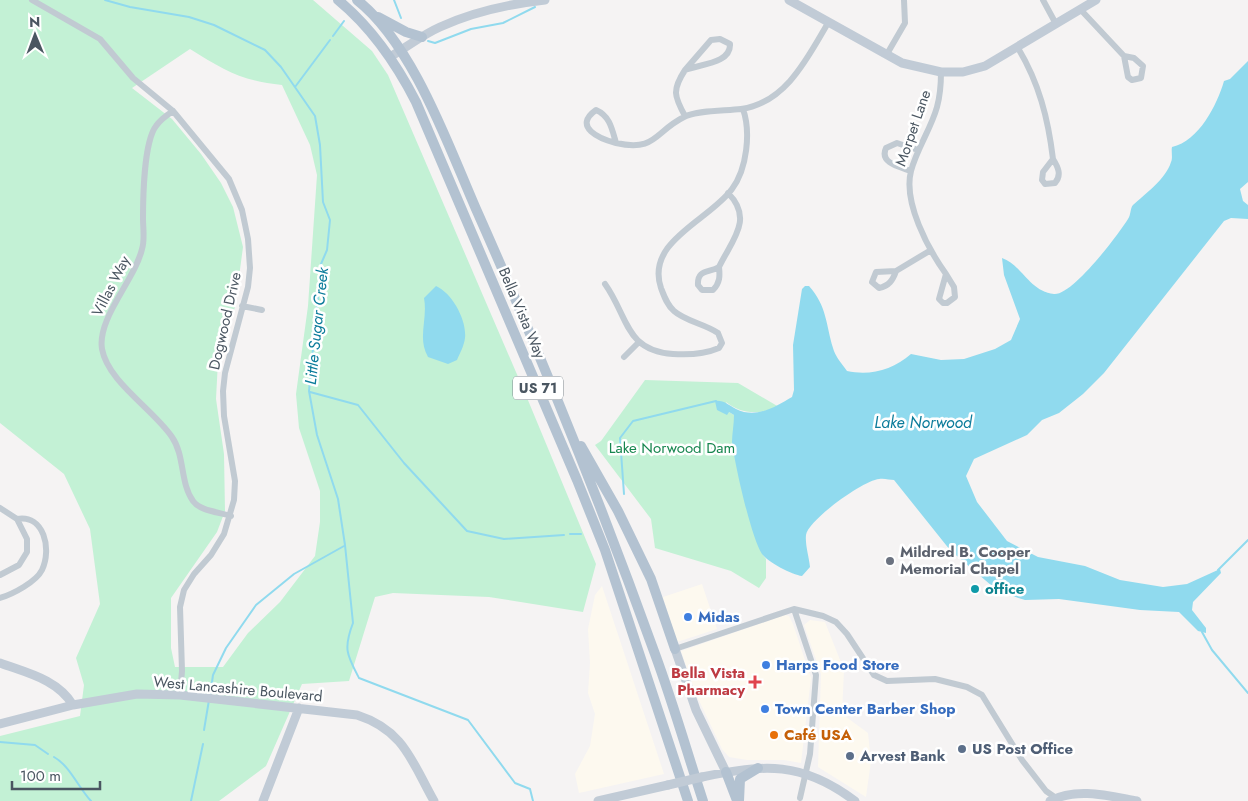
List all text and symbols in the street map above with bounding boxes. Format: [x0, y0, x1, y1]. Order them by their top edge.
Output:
north arrow [10, 10, 60, 60]
text: N [29, 12, 41, 32]
street label: Morpet Lane [890, 87, 936, 169]
street label: Villas Way [86, 251, 136, 320]
street label: Bella Vista Way [493, 264, 551, 362]
water label: Little Sugar Creek [299, 265, 334, 386]
street label: Dogwood Drive [203, 270, 247, 372]
road number: US 71 [513, 376, 563, 399]
water label: Lake Norwood [874, 411, 973, 434]
park label: Lake Norwood Dam [609, 437, 735, 459]
place label: Mildred B. Cooper Memorial Chapel [900, 541, 1031, 580]
marker: Mildred B. Cooper Memorial Chapel [884, 555, 896, 567]
place label: office [985, 578, 1025, 600]
marker: office [969, 583, 981, 595]
place label: Midas [698, 606, 740, 628]
marker: Midas [682, 611, 694, 623]
place label: Harps Food Store [776, 654, 900, 676]
marker: Harps Food Store [760, 659, 772, 671]
place label: Bella Vista Pharmacy [671, 662, 745, 701]
street label: West Lancashire Boulevard [153, 671, 323, 707]
marker: Bella Vista Pharmacy [749, 676, 761, 688]
place label: Town Center Barber Shop [775, 698, 956, 720]
marker: Town Center Barber Shop [759, 703, 771, 715]
place label: Café USA [784, 724, 853, 746]
marker: Café USA [768, 729, 780, 741]
place label: US Post Office [972, 738, 1073, 760]
marker: US Post Office [956, 743, 968, 755]
place label: Arvest Bank [859, 745, 946, 767]
marker: Arvest Bank [844, 750, 856, 762]
scale bar [12, 758, 100, 790]
text: 100 m [20, 765, 61, 787]

